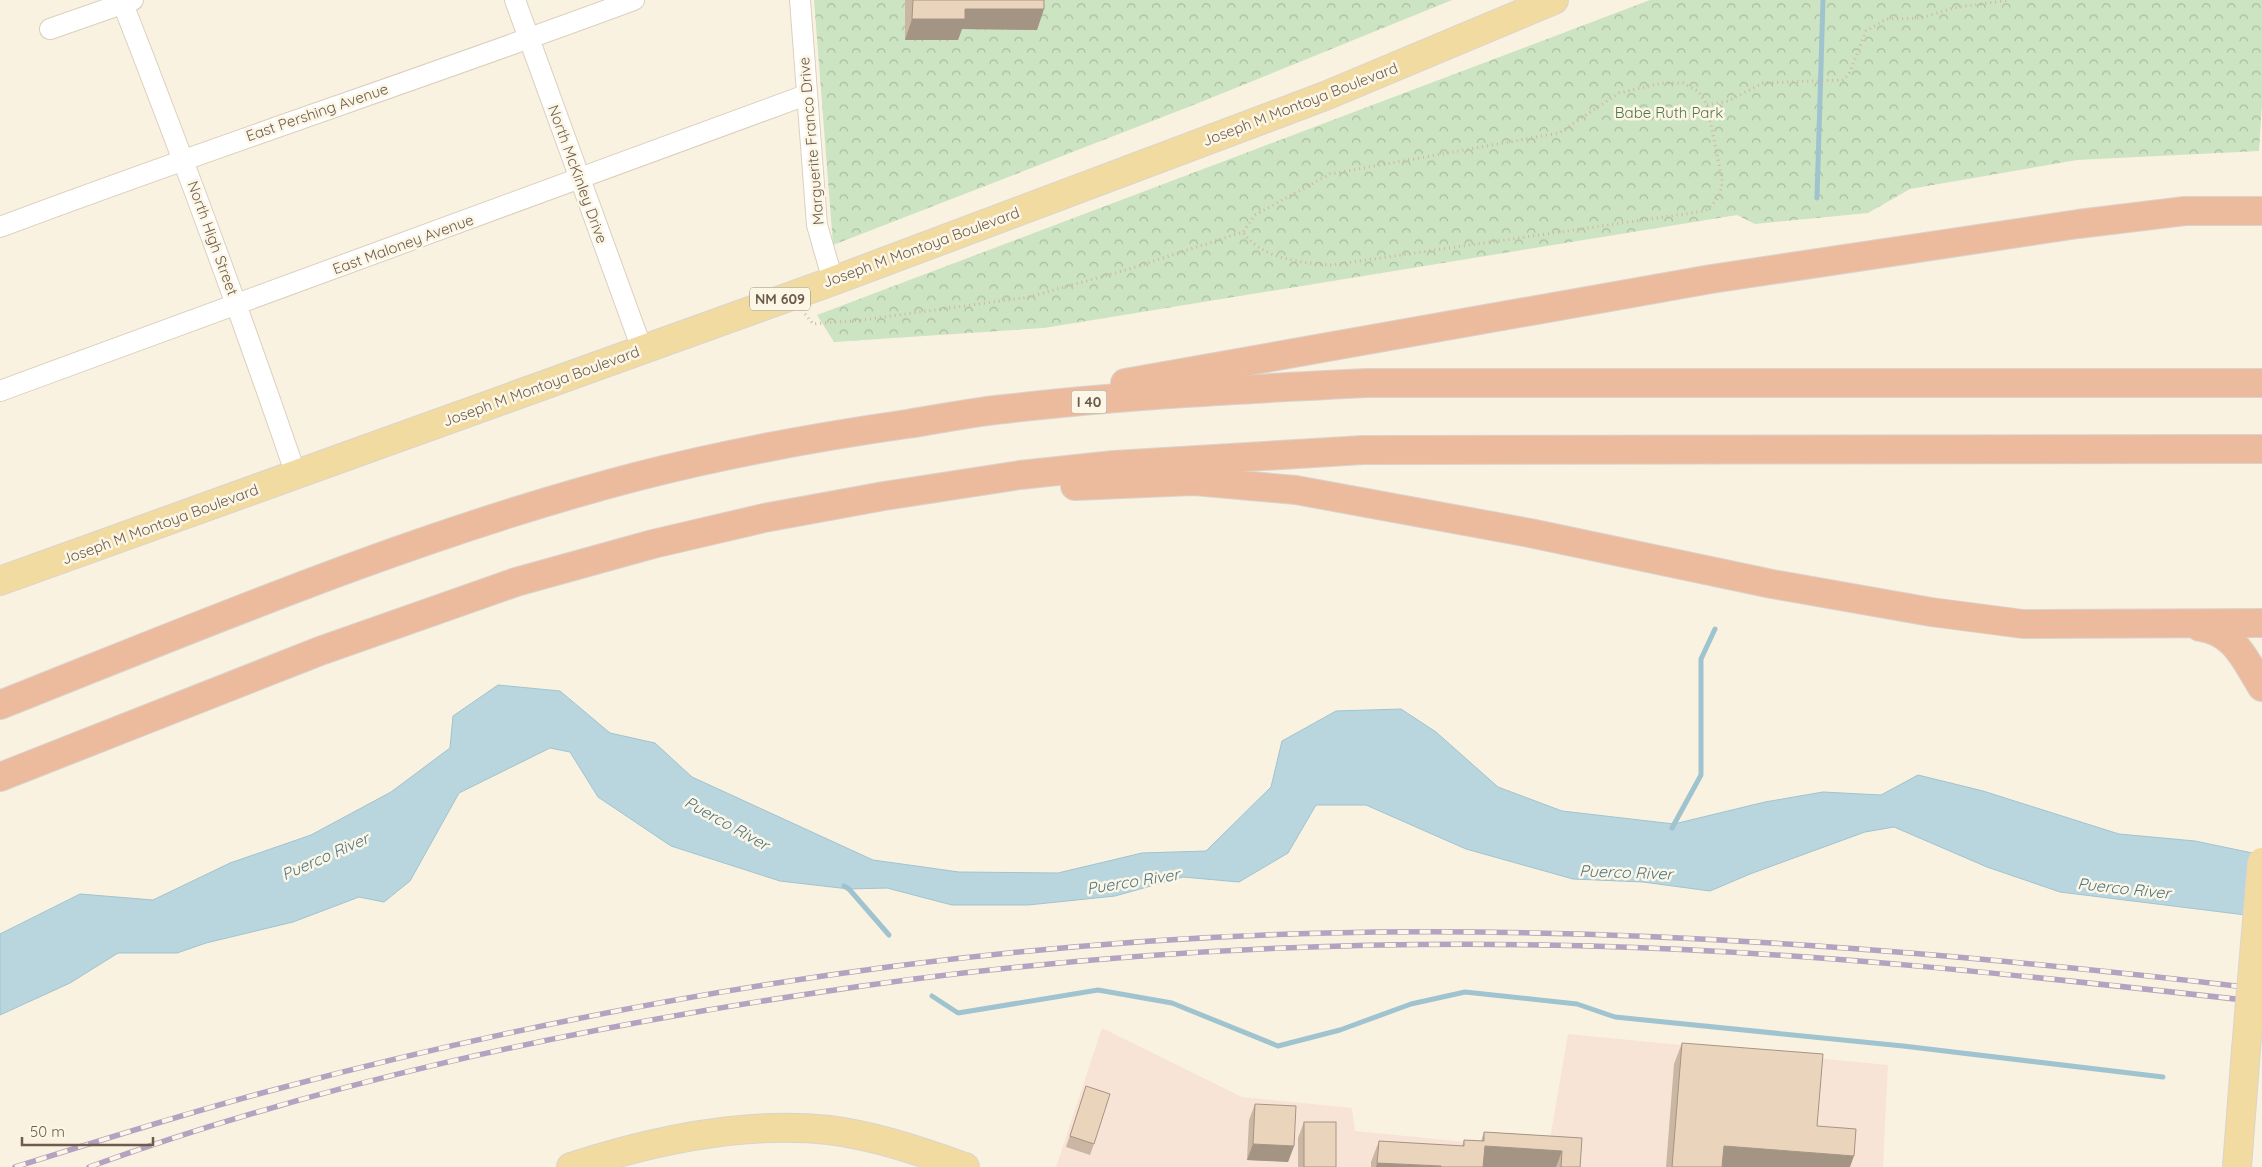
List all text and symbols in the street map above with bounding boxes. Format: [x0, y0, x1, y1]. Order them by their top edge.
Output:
street label: Marguerite Franco Drive [794, 56, 828, 226]
street label: Joseph M Montoya Boulevard [1200, 58, 1400, 150]
street label: East Pershing Avenue [243, 79, 391, 145]
street label: North McKinley Drive [544, 102, 612, 246]
park label: Babe Ruth Park [1615, 103, 1723, 122]
street label: North High Street [183, 178, 243, 298]
street label: Joseph M Montoya Boulevard [820, 203, 1022, 291]
street label: East Maloney Avenue [330, 210, 476, 278]
road number: NM 609 [750, 288, 810, 310]
street label: Joseph M Montoya Boulevard [440, 342, 642, 430]
road number: I 40 [1072, 391, 1106, 414]
street label: Joseph M Montoya Boulevard [59, 480, 261, 568]
water label: Puerco River [681, 792, 774, 855]
water label: Puerco River [278, 827, 373, 884]
water label: Puerco River [1579, 860, 1675, 884]
water label: Puerco River [1085, 864, 1183, 898]
water label: Puerco River [2076, 873, 2173, 903]
scale bar [22, 1114, 154, 1146]
text: 50 m [30, 1122, 65, 1141]

